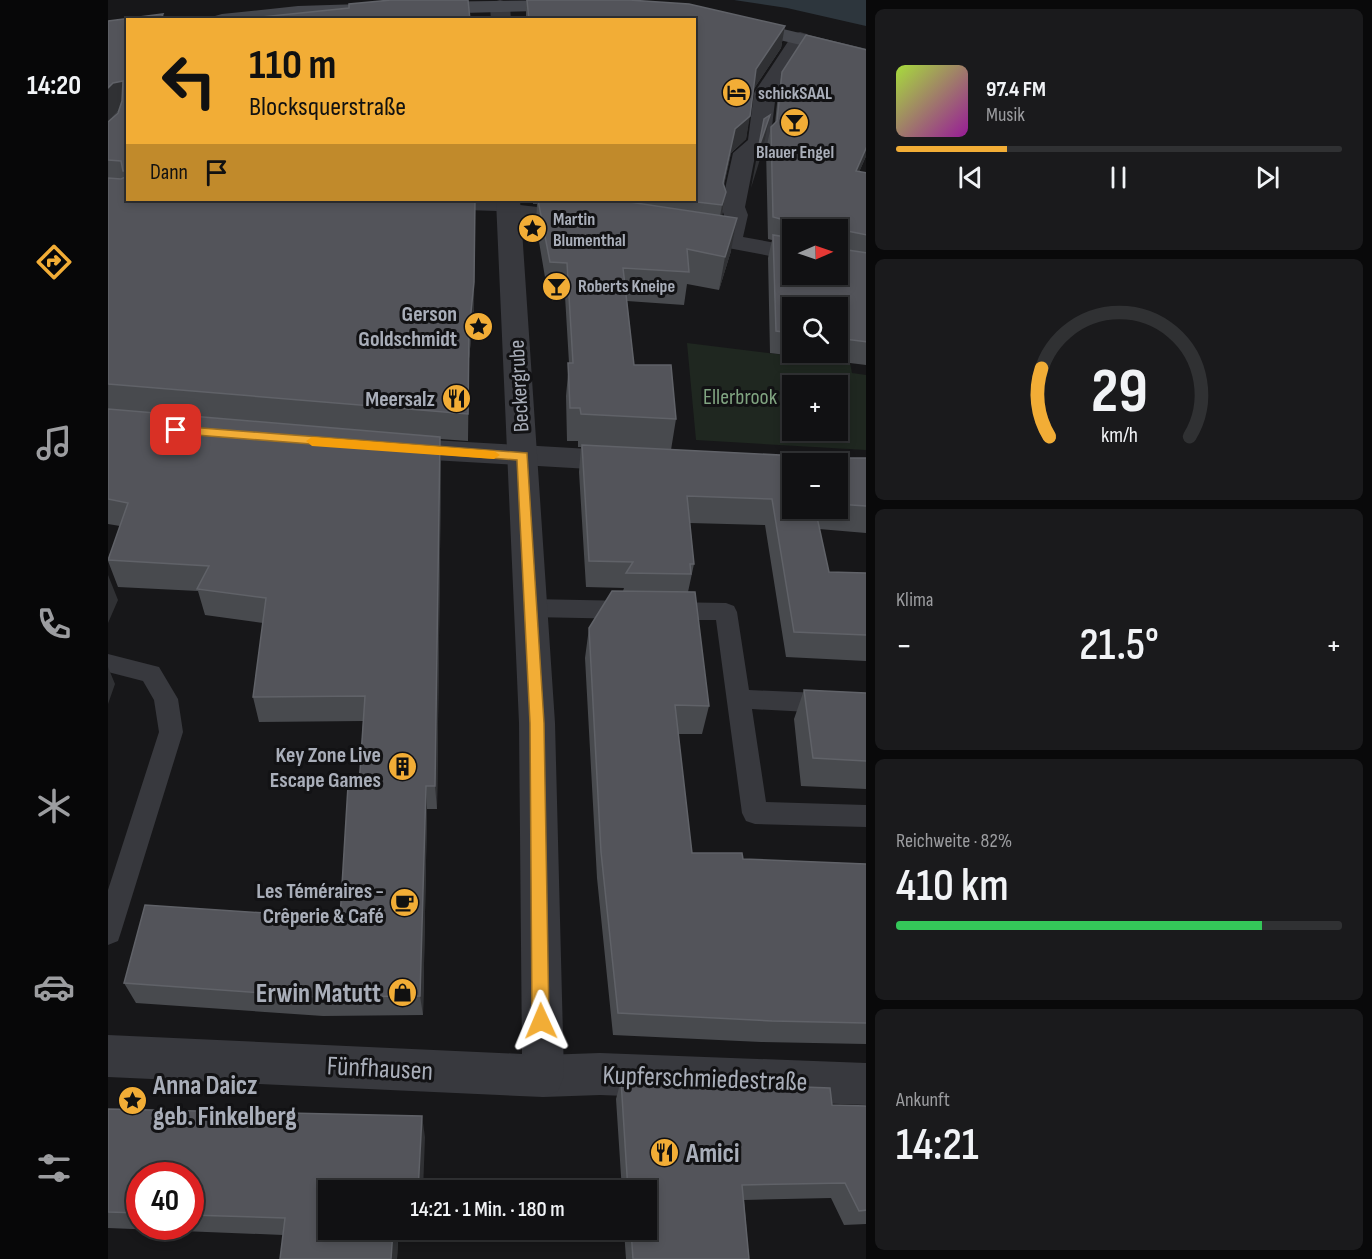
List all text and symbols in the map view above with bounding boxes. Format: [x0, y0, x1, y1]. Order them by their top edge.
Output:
text: 110 m [249, 40, 336, 91]
icon: left [150, 42, 228, 120]
text: 14:20 [27, 70, 81, 102]
text: 97.4 FM [986, 76, 1046, 103]
hotel icon: schickSAAL [721, 77, 753, 109]
place label: schickSAAL [758, 83, 832, 104]
text: Blocksquerstraße [249, 91, 406, 123]
text: Musik [986, 103, 1025, 127]
bar icon: Blauer Engel [779, 107, 811, 139]
place label: Blauer Engel [756, 142, 834, 163]
icon: arrive [200, 156, 233, 189]
text: Dann [150, 159, 188, 186]
icon: previous [954, 161, 987, 194]
icon: pause [1102, 161, 1135, 194]
icon: next [1251, 161, 1284, 194]
place label: Martin Blumenthal [553, 209, 626, 251]
place icon: Martin Blumenthal [516, 213, 548, 245]
north arrow [782, 219, 848, 285]
map controls [782, 219, 848, 519]
icon: directions [33, 241, 75, 283]
bar icon: Roberts Kneipe [541, 270, 573, 302]
place label: Roberts Kneipe [578, 276, 675, 297]
button: search [782, 297, 848, 363]
place label: Gerson Goldschmidt [358, 301, 457, 353]
place icon: Gerson Goldschmidt [462, 310, 494, 342]
street label: Beckergrube [504, 339, 535, 433]
text: 29 [1091, 355, 1147, 430]
button: + [782, 375, 848, 441]
restaurant icon: Meersalz [440, 382, 472, 414]
park label: Ellerbrook [703, 384, 778, 411]
place label: Meersalz [365, 386, 436, 413]
pin [150, 404, 201, 455]
icon: arrive [159, 413, 192, 446]
icon: music [33, 422, 75, 464]
text: km/h [1100, 423, 1138, 448]
button: − [782, 453, 848, 519]
text: Klima [896, 588, 934, 612]
icon: phone [33, 603, 75, 645]
text: 21.5° [1079, 618, 1159, 673]
text: − [896, 626, 912, 666]
text: + [1326, 626, 1342, 666]
place label: Key Zone Live Escape Games [270, 742, 381, 794]
building icon: Key Zone Live Escape Games [386, 751, 418, 783]
icon: climate [33, 785, 75, 827]
text: Reichweite · 82% [896, 829, 1012, 853]
text: 410 km [896, 859, 1009, 914]
place label: Les Téméraires - Crêperie & Café [256, 878, 384, 930]
cafe icon: Les Téméraires - Crêperie & Café [389, 887, 421, 919]
icon: car [33, 966, 75, 1008]
shop icon: Erwin Matutt [386, 977, 418, 1009]
place label: Erwin Matutt [256, 978, 381, 1010]
position arrow [509, 989, 573, 1053]
street label: Fünfhausen [326, 1050, 434, 1088]
street label: Kupferschmiedestraße [602, 1059, 808, 1099]
place label: Anna Daicz geb. Finkelberg [152, 1070, 297, 1133]
place icon: Anna Daicz geb. Finkelberg [116, 1085, 148, 1117]
text: Ankunft [896, 1088, 950, 1112]
text: 14:21 [896, 1118, 979, 1173]
restaurant icon: Amici [649, 1137, 681, 1169]
place label: Amici [685, 1138, 739, 1170]
icon: filters [33, 1147, 75, 1189]
speed limit sign: 40 [126, 1162, 204, 1240]
text: 14:21 · 1 Min. · 180 m [410, 1196, 565, 1223]

